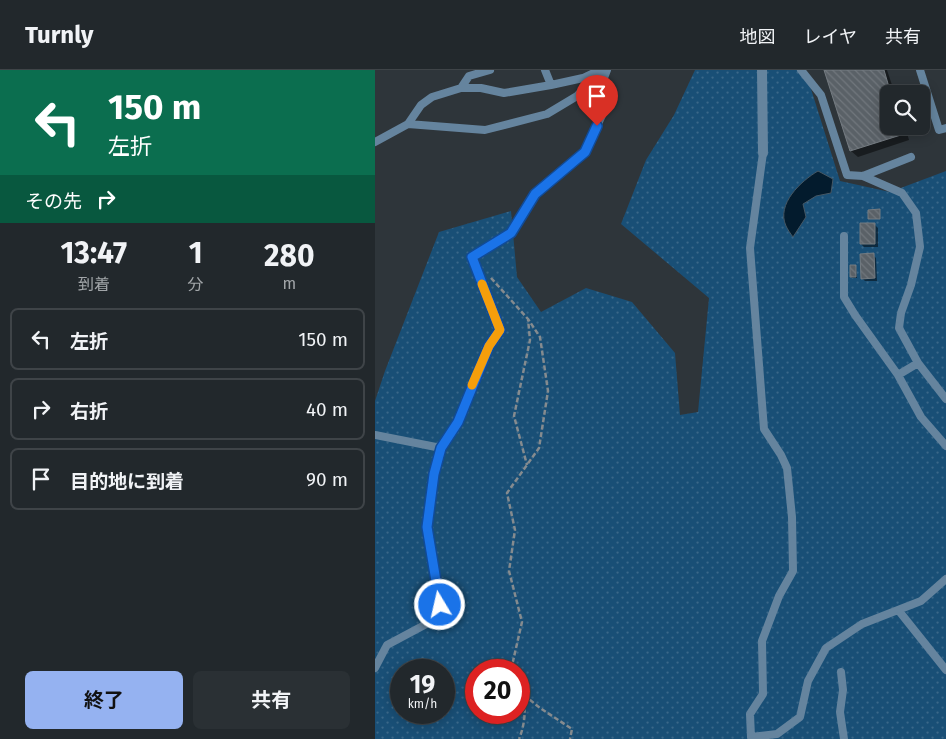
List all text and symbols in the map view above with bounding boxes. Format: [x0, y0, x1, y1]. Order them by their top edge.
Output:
text: Turnly [25, 21, 94, 49]
text: 地図 [740, 26, 776, 48]
text: レイヤ [804, 26, 857, 48]
text: 共有 [885, 26, 921, 48]
pin [576, 75, 618, 126]
icon: arrive [583, 82, 611, 110]
map controls [880, 85, 930, 135]
button: search [880, 85, 930, 135]
text: 150 m [108, 86, 201, 128]
icon: left [25, 90, 90, 155]
text: 左折 [108, 133, 152, 160]
icon: right [92, 185, 120, 213]
text: その先 [25, 190, 82, 213]
text: 13:47 [60, 235, 127, 271]
text: 1 [189, 235, 203, 271]
text: 280 [264, 238, 315, 274]
text: m [282, 274, 296, 293]
text: 到着 [78, 275, 110, 294]
text: 分 [188, 275, 204, 294]
icon: left [27, 325, 55, 353]
text: 150 m [298, 328, 348, 351]
text: 左折 [70, 330, 108, 353]
icon: right [27, 395, 55, 423]
text: 40 m [306, 398, 348, 421]
text: 右折 [70, 400, 108, 423]
icon: arrive [27, 465, 55, 493]
text: 90 m [306, 468, 348, 491]
text: 目的地に到着 [70, 470, 184, 493]
position arrow [413, 578, 465, 630]
speed limit sign: 20 [465, 659, 530, 724]
text: 19 [410, 670, 435, 700]
button: 終了 [25, 671, 183, 729]
button: 共有 [193, 671, 350, 729]
text: km/h [408, 697, 437, 711]

